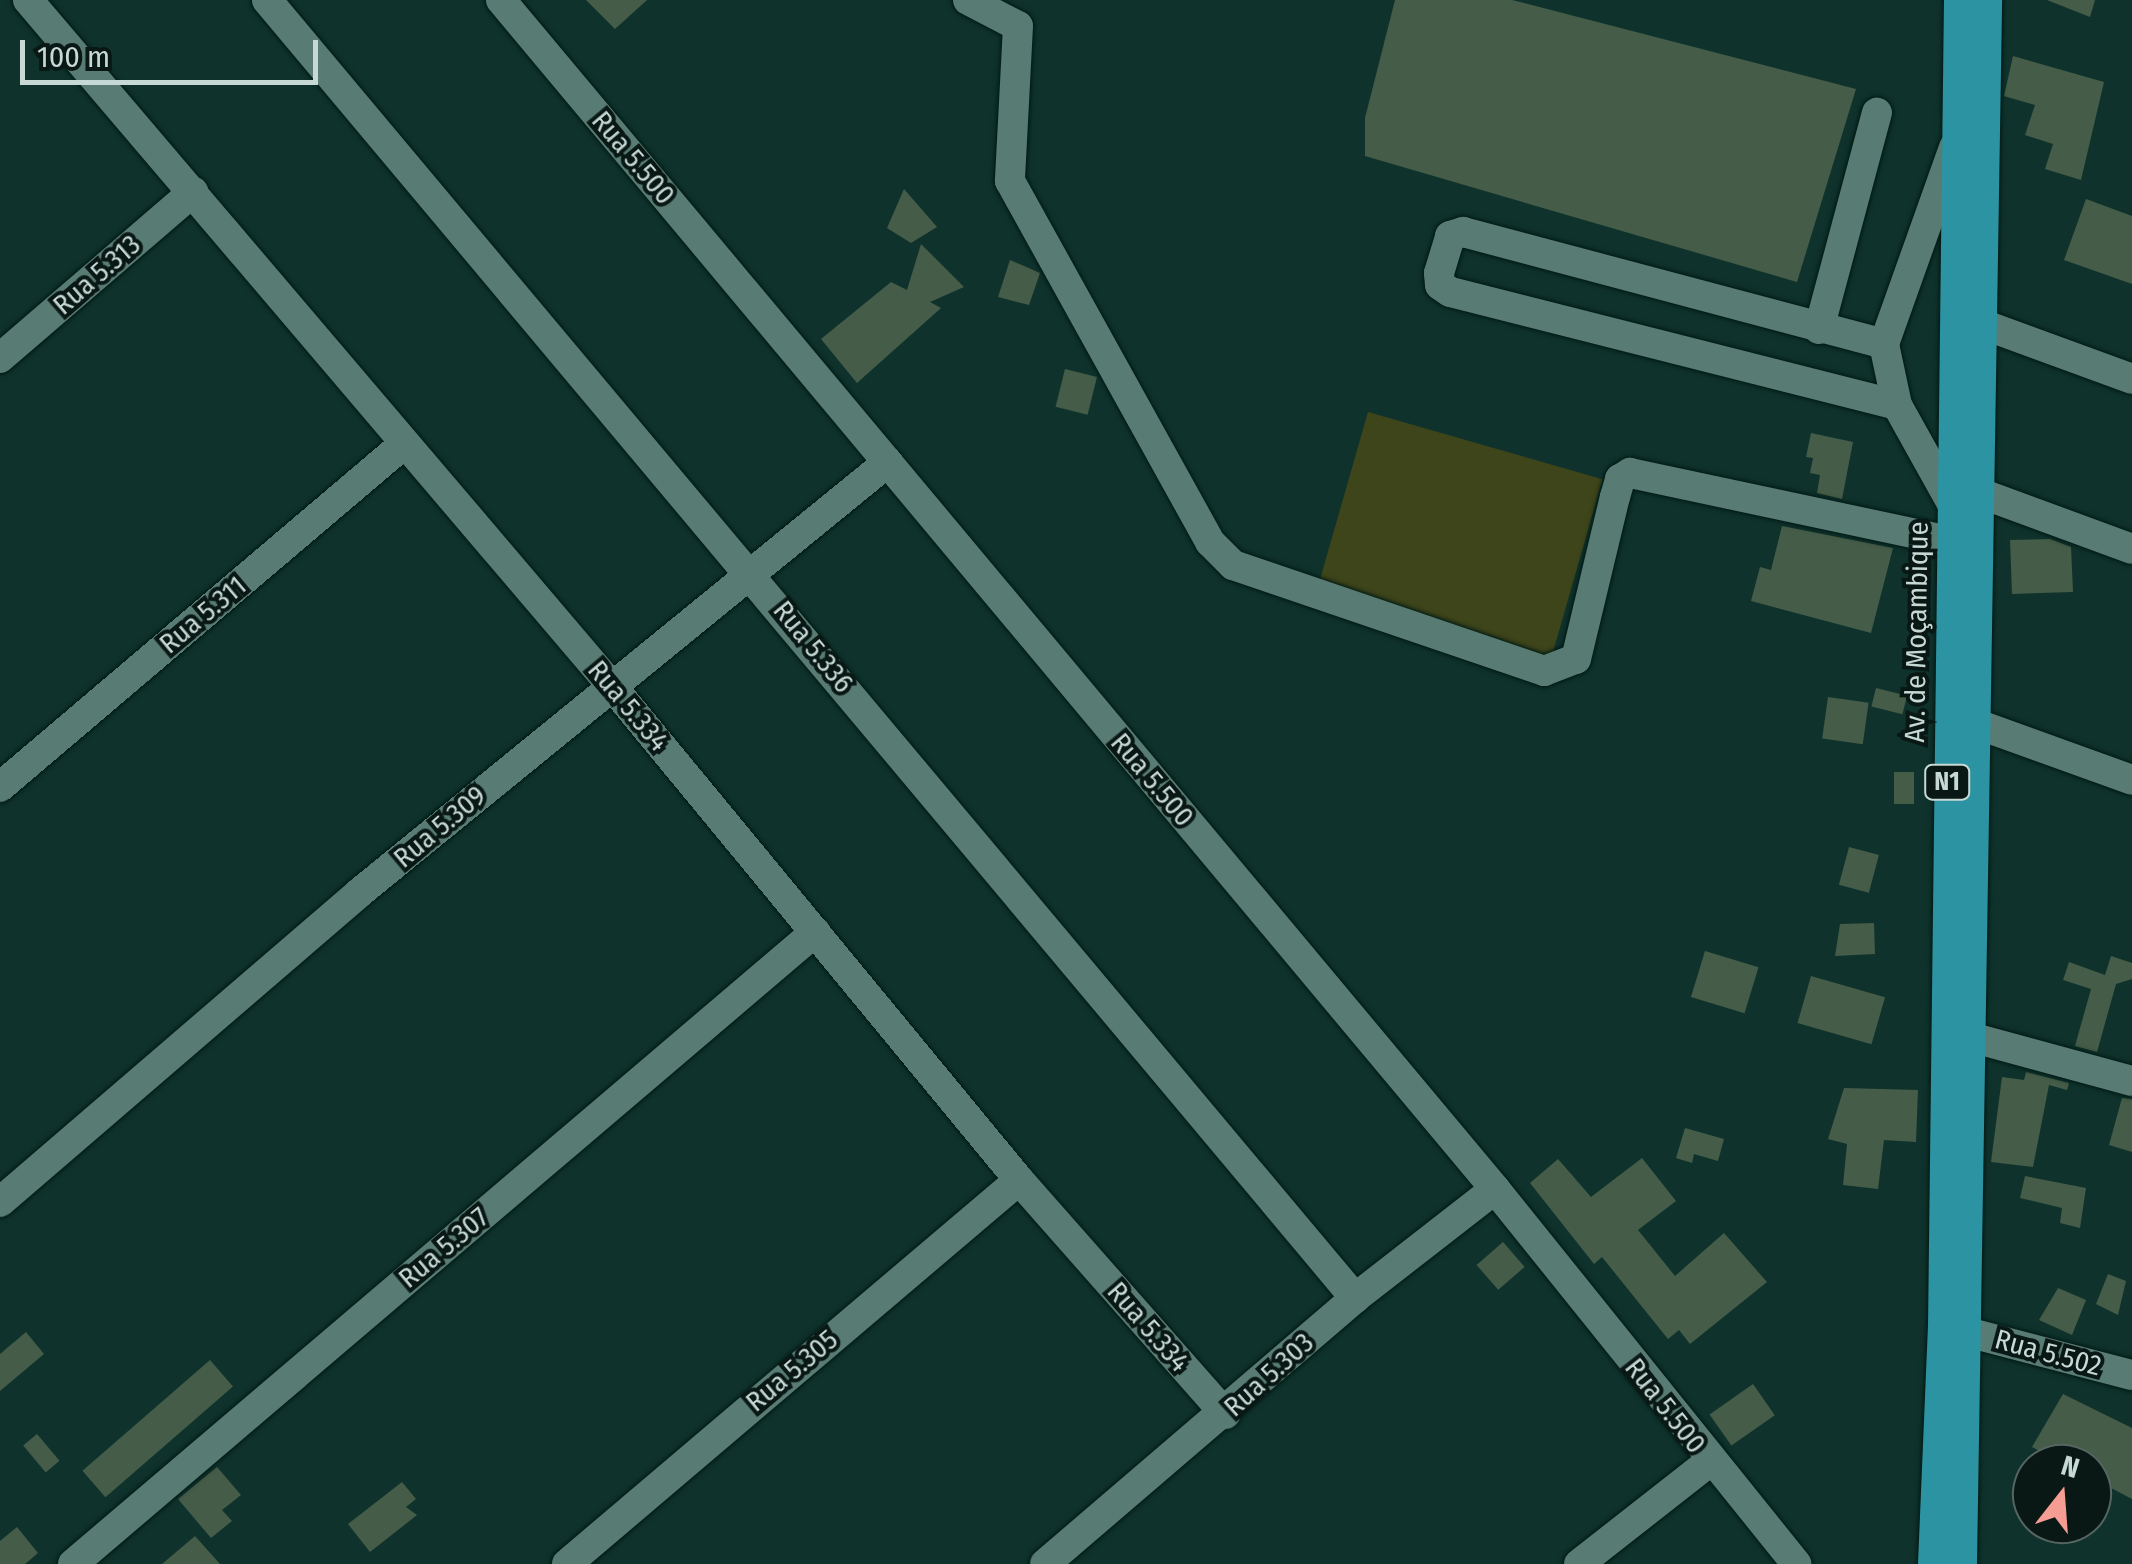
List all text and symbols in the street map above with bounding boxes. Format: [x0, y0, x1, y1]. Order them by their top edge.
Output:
scale bar [25, 20, 322, 82]
text: 100 m [37, 39, 110, 75]
street label: Rua 5.500 [584, 105, 682, 211]
street label: Rua 5.313 [46, 228, 148, 322]
street label: Av. de Moçambique [1898, 521, 1936, 743]
street label: Rua 5.311 [153, 569, 253, 661]
street label: Rua 5.336 [766, 594, 860, 700]
street label: Rua 5.334 [580, 654, 676, 758]
street label: Rua 5.500 [1103, 727, 1201, 833]
road number: N1 [1922, 762, 1972, 802]
street label: Rua 5.309 [387, 779, 493, 875]
street label: Rua 5.307 [392, 1201, 496, 1295]
street label: Rua 5.334 [1100, 1275, 1196, 1379]
street label: Rua 5.305 [739, 1323, 845, 1419]
street label: Rua 5.502 [1991, 1323, 2105, 1383]
street label: Rua 5.303 [1217, 1326, 1321, 1424]
street label: Rua 5.500 [1617, 1352, 1713, 1460]
north arrow [2012, 1444, 2112, 1544]
text: N [2057, 1449, 2083, 1485]

